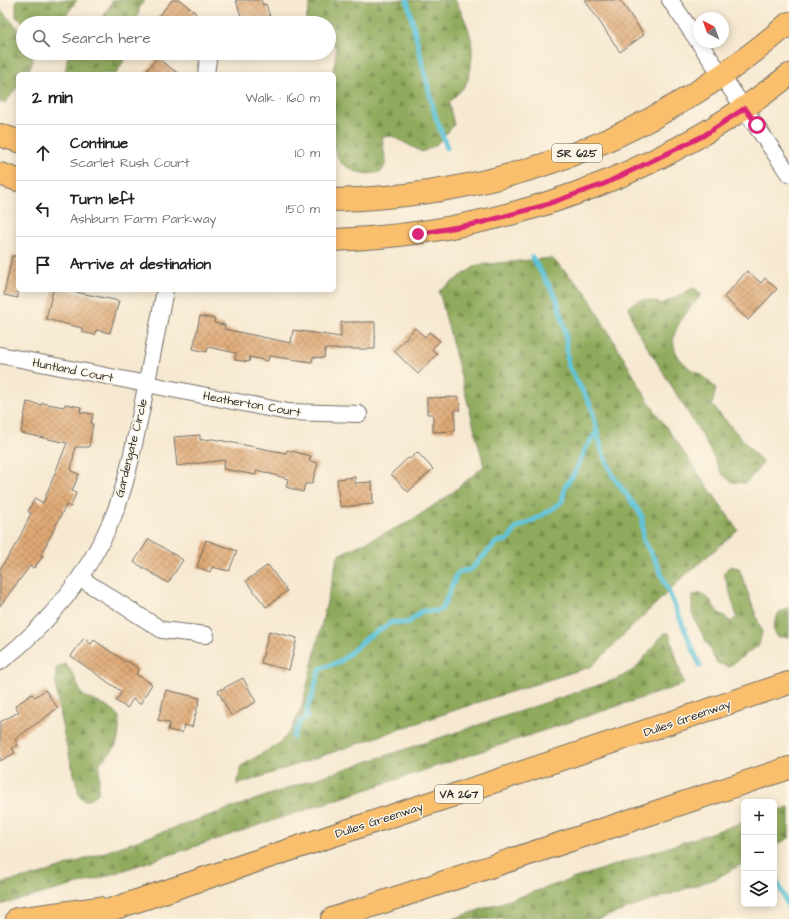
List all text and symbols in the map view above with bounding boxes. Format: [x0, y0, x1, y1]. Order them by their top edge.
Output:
north arrow [693, 12, 729, 48]
search box [16, 16, 336, 60]
icon: search [30, 27, 52, 49]
text: Search here [62, 28, 151, 49]
text: 2 min [32, 86, 73, 110]
text: Walk · 160 m [246, 89, 320, 107]
route start [748, 116, 766, 134]
text: Continue [70, 133, 128, 154]
icon: ahead [32, 142, 54, 164]
text: 10 m [295, 144, 320, 162]
road number: SR 625 [552, 144, 602, 162]
text: Scarlet Rush Court [70, 154, 190, 172]
text: Turn left [70, 189, 134, 210]
icon: left [32, 198, 54, 220]
text: 150 m [286, 200, 320, 218]
text: Ashburn Farm Parkway [70, 210, 217, 228]
route end [409, 225, 427, 243]
icon: arrive [32, 254, 54, 276]
text: Arrive at destination [70, 254, 211, 275]
street label: Huntland Court [31, 354, 115, 387]
street label: Heatherton Court [202, 388, 302, 421]
street label: Gardengate Circle [111, 397, 153, 499]
street label: Dulles Greenway [641, 695, 734, 742]
road number: VA 267 [435, 785, 483, 803]
street label: Dulles Greenway [333, 798, 426, 844]
map controls [741, 799, 777, 907]
button: + [741, 799, 777, 835]
button: − [741, 835, 777, 871]
button: layers [741, 871, 777, 907]

